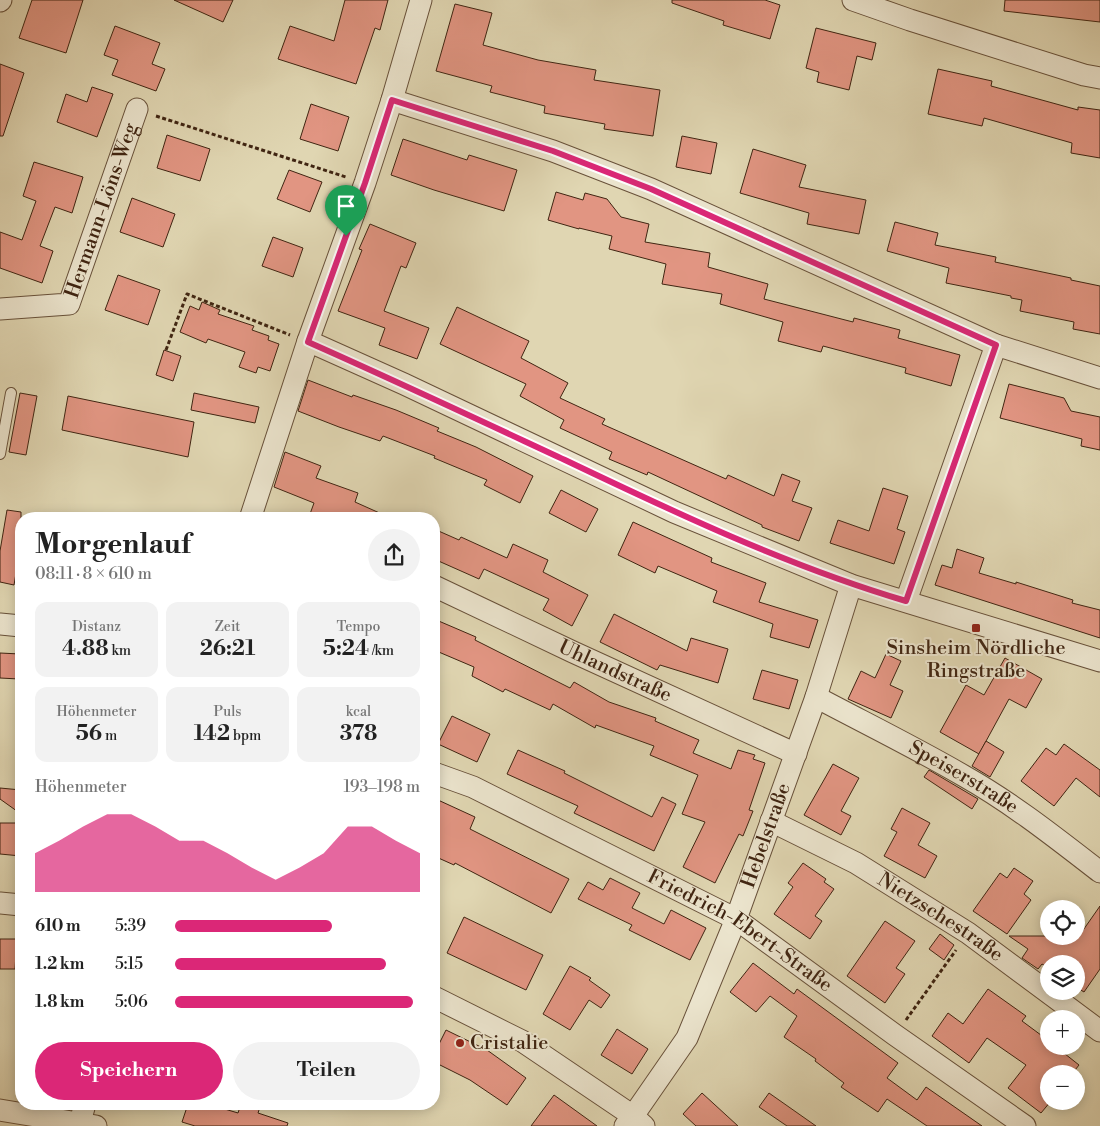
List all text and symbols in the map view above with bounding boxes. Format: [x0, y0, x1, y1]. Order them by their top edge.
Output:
street label: Hermann-Löns-Weg [59, 119, 144, 302]
pin [325, 185, 367, 236]
icon: arrive [332, 192, 360, 220]
text: Morgenlauf [35, 527, 191, 562]
button: share [368, 529, 420, 581]
text: 08:11 · 8 × 610 m [35, 564, 152, 584]
text: Distanz [72, 618, 121, 636]
text: Zeit [215, 618, 240, 636]
text: Tempo [337, 618, 380, 636]
marker: Sinsheim Nördliche Ringstraße [970, 622, 982, 634]
street label: Uhlandstraße [554, 634, 676, 708]
text: 4.88 [62, 636, 109, 662]
text: 26:21 [200, 636, 255, 662]
text: 5:24 [323, 636, 369, 662]
place label: Sinsheim Nördliche Ringstraße [886, 636, 1066, 684]
text: km [109, 642, 131, 660]
text: /km [369, 642, 394, 660]
text: Höhenmeter [56, 703, 137, 721]
text: Puls [214, 703, 241, 721]
text: kcal [346, 703, 371, 721]
text: 56 [76, 721, 102, 747]
text: 142 [194, 721, 230, 747]
text: 378 [340, 721, 377, 747]
text: m [102, 727, 117, 745]
text: bpm [230, 727, 261, 745]
street label: Speiserstraße [904, 735, 1023, 819]
text: Höhenmeter [35, 777, 127, 797]
text: 193–198 m [343, 777, 420, 797]
street label: Hebelstraße [736, 780, 796, 891]
street label: Friedrich-Ebert-Straße [643, 864, 837, 998]
street label: Nietzschestraße [873, 867, 1008, 967]
map controls [1040, 900, 1085, 1110]
button: locate [1040, 900, 1085, 945]
text: 610 m [35, 916, 81, 936]
text: 5:39 [115, 916, 146, 936]
text: 1.2 km [35, 954, 84, 974]
text: 5:15 [115, 954, 143, 974]
button: layers [1040, 955, 1085, 1000]
text: 1.8 km [35, 992, 84, 1012]
text: 5:06 [115, 992, 148, 1012]
button: + [1040, 1010, 1085, 1055]
place label: Cristalie [470, 1031, 548, 1056]
marker: Cristalie [454, 1037, 466, 1049]
button: Speichern [35, 1042, 223, 1100]
button: Teilen [233, 1042, 420, 1100]
button: − [1040, 1065, 1085, 1110]

